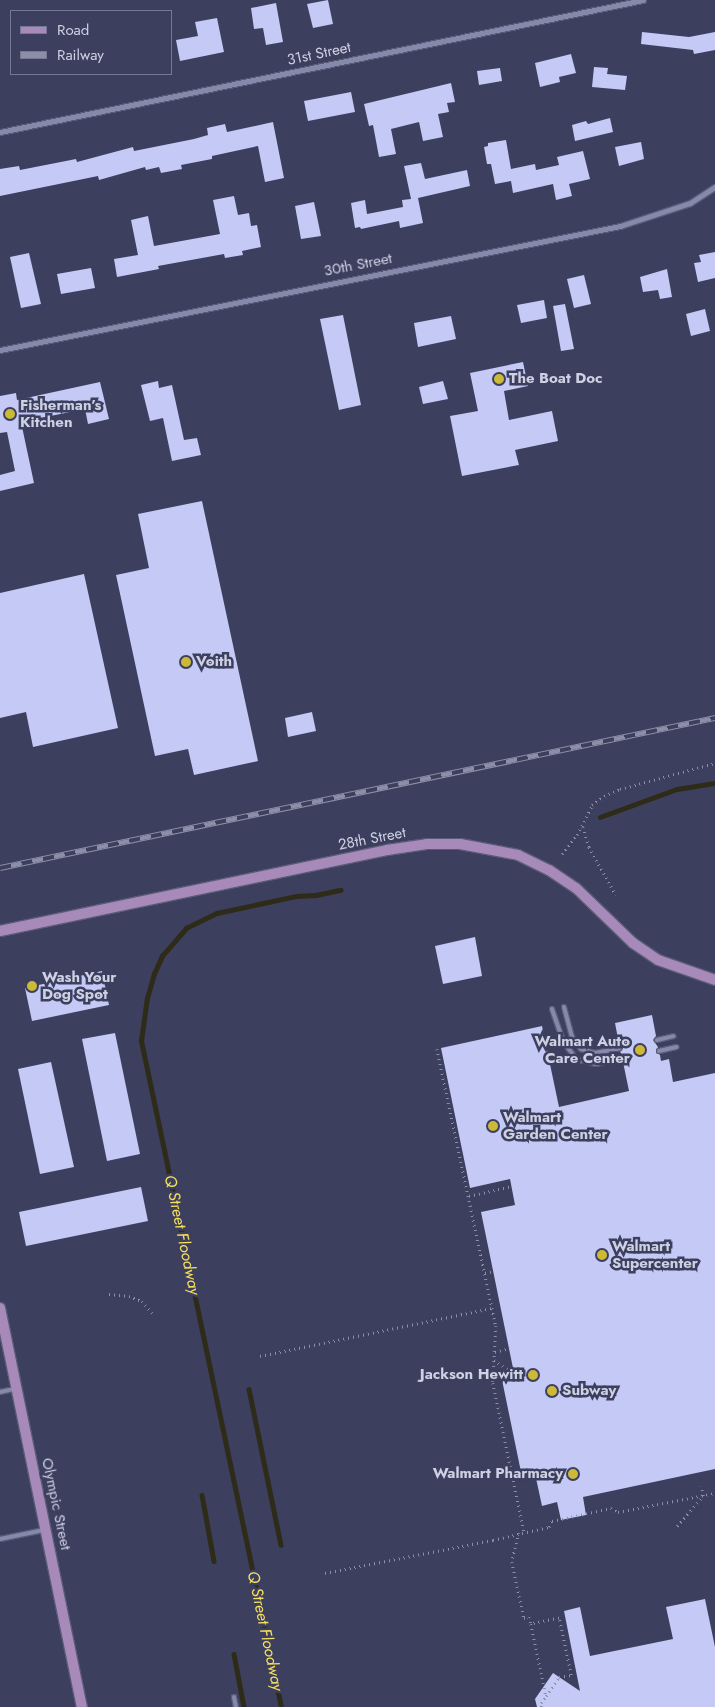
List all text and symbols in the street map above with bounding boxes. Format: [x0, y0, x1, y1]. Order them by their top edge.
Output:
legend [10, 10, 172, 75]
text: Road [57, 19, 89, 41]
street label: 31st Street [285, 38, 353, 70]
text: Railway [57, 44, 104, 66]
street label: 30th Street [322, 250, 394, 280]
place label: The Boat Doc [509, 370, 602, 388]
marker: The Boat Doc [493, 373, 505, 385]
place label: Fisherman’s Kitchen [20, 396, 101, 431]
marker: Fisherman’s Kitchen [4, 408, 16, 420]
place label: Voith [196, 653, 232, 671]
marker: Voith [180, 656, 192, 668]
street label: 28th Street [337, 824, 407, 854]
place label: Wash Your Dog Spot [42, 968, 116, 1003]
marker: Wash Your Dog Spot [26, 980, 38, 992]
place label: Walmart Auto Care Center [535, 1032, 630, 1067]
marker: Walmart Auto Care Center [634, 1044, 646, 1056]
place label: Walmart Garden Center [503, 1108, 608, 1143]
marker: Walmart Garden Center [487, 1120, 499, 1132]
water label: Q Street Floodway [160, 1173, 204, 1297]
place label: Walmart Supercenter [612, 1237, 698, 1272]
marker: Walmart Supercenter [596, 1249, 608, 1261]
place label: Jackson Hewitt [420, 1366, 523, 1384]
marker: Jackson Hewitt [527, 1369, 539, 1381]
place label: Subway [562, 1382, 616, 1400]
marker: Subway [546, 1385, 558, 1397]
street label: Olympic Street [37, 1456, 75, 1552]
place label: Walmart Pharmacy [433, 1465, 563, 1483]
marker: Walmart Pharmacy [567, 1468, 579, 1480]
water label: Q Street Floodway [243, 1569, 287, 1693]

